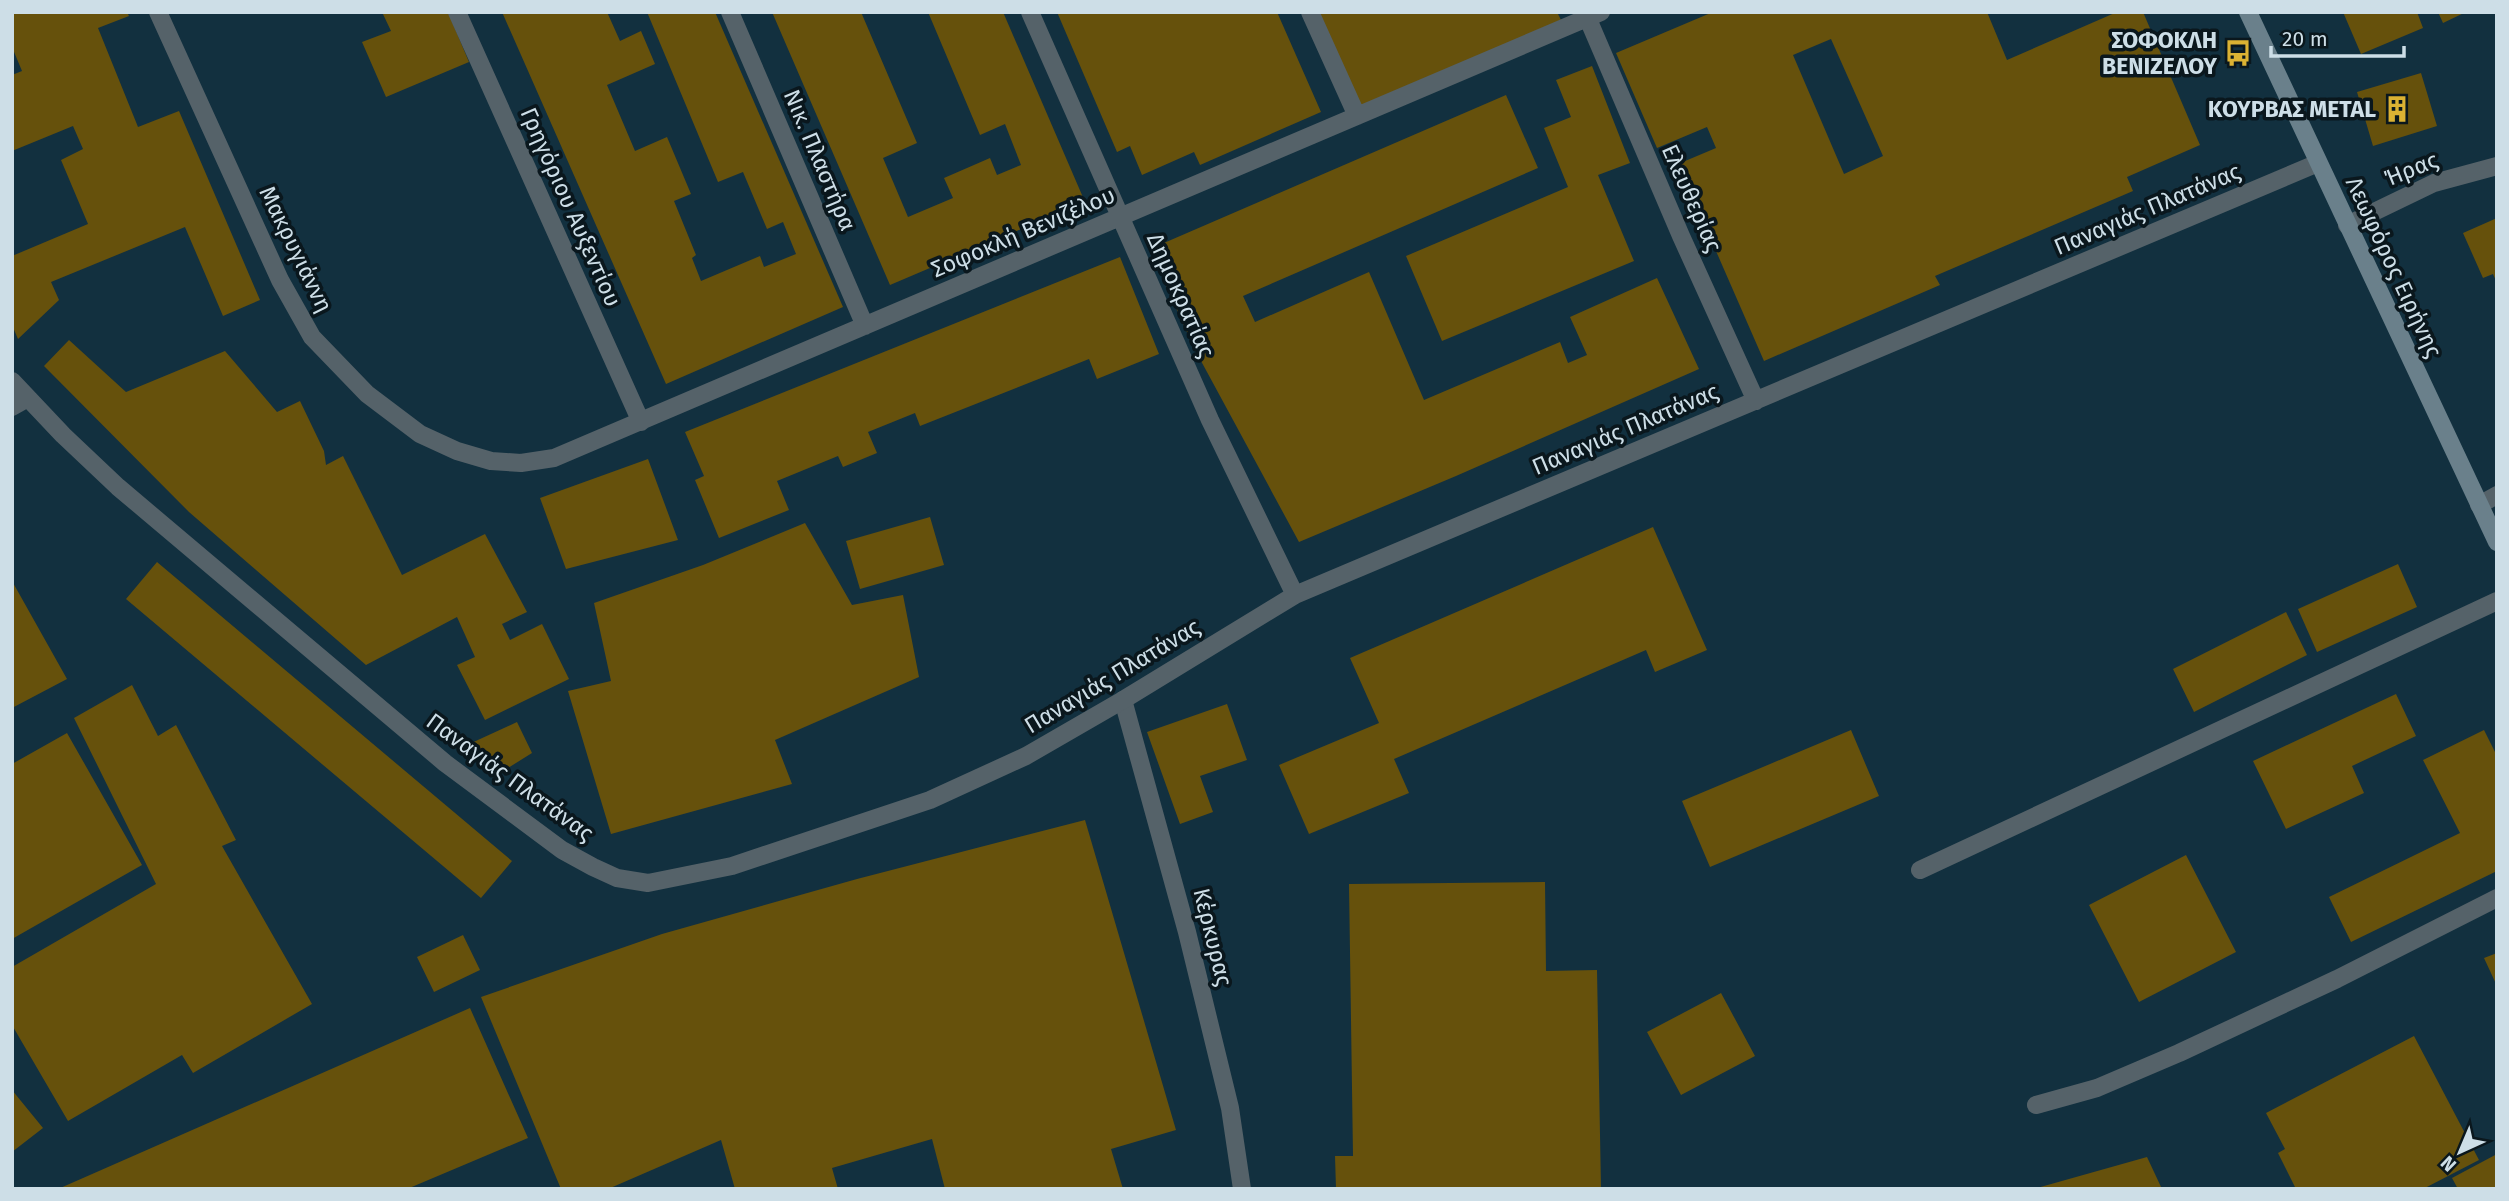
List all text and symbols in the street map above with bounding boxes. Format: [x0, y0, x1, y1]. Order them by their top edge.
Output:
scale bar [2271, 14, 2404, 58]
place label: ΣΟΦΟΚΛΗ ΒΕΝΙΖΕΛΟΥ [2102, 26, 2217, 80]
text: 20 m [2282, 26, 2328, 52]
bus stop icon: ΣΟΦΟΚΛΗ ΒΕΝΙΖΕΛΟΥ [2223, 38, 2253, 68]
street label: Νικ. Πλαστήρα [778, 85, 862, 235]
building icon: ΚΟΥΡΒΑΣ METAL [2382, 94, 2412, 124]
place label: ΚΟΥΡΒΑΣ METAL [2208, 95, 2376, 123]
street label: Γρηγόριου Αυξεντίου [515, 103, 627, 311]
street label: Ελευθερίας [1656, 140, 1728, 256]
street label: Ήρας [2380, 146, 2442, 192]
street label: Παναγιάς Πλατάνας [2050, 157, 2245, 261]
street label: Λεωφόρος Ειρήνης [2340, 172, 2448, 362]
street label: Μακρυγιάννη [253, 181, 339, 317]
street label: Σοφοκλή Βενιζέλου [927, 181, 1119, 283]
street label: Δημοκρατίας [1141, 228, 1221, 362]
street label: Παναγιάς Πλατάνας [1528, 377, 1723, 481]
street label: Παναγιάς Πλατάνας [1019, 612, 1205, 739]
street label: Παναγιάς Πλατάνας [421, 707, 599, 847]
street label: Κέρκυρας [1187, 885, 1239, 989]
north arrow [2425, 1117, 2495, 1187]
text: N [2436, 1151, 2461, 1177]

